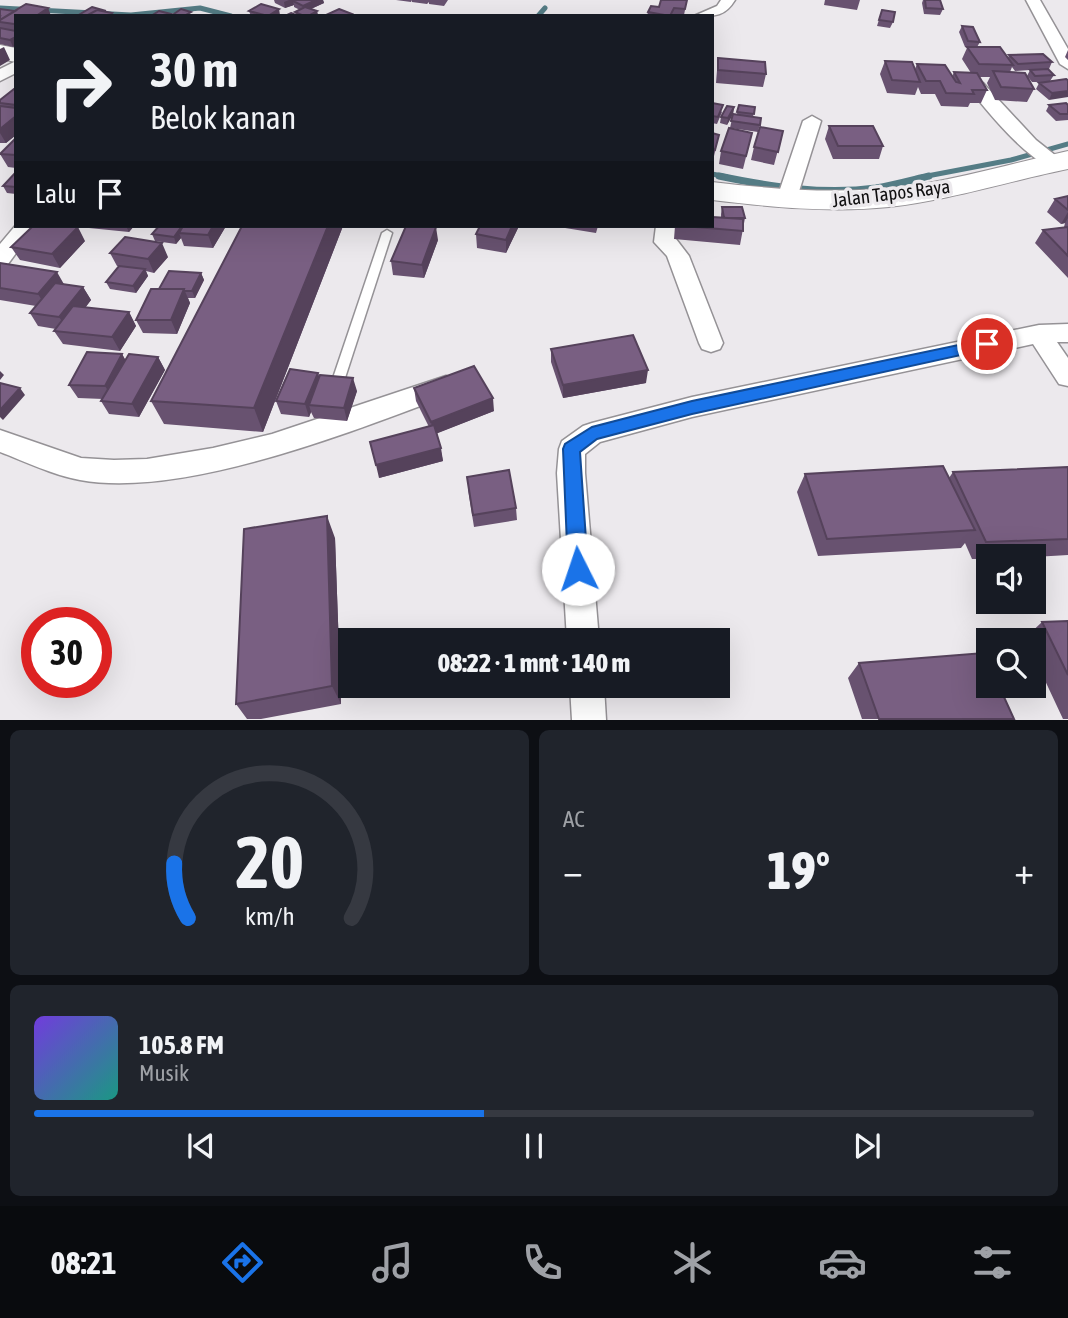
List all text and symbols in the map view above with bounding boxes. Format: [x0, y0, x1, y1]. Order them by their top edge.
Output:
text: 30 m [150, 41, 238, 97]
icon: right [35, 42, 126, 133]
text: Belok kanan [150, 99, 296, 136]
icon: arrive [91, 175, 129, 213]
street label: Jalan Tapos Raya [831, 175, 951, 211]
text: Lalu [35, 179, 77, 209]
pin [957, 314, 1017, 374]
icon: arrive [968, 325, 1006, 363]
position arrow [541, 532, 615, 606]
map controls [976, 544, 1046, 698]
button: sound [976, 544, 1046, 614]
speed limit sign: 30 [21, 607, 112, 698]
button: search [976, 628, 1046, 698]
text: 08:22 · 1 mnt · 140 m [438, 648, 630, 678]
text: AC [563, 806, 585, 832]
text: 20 [235, 821, 304, 904]
text: 19° [767, 840, 830, 900]
text: − [563, 849, 583, 892]
text: + [1014, 849, 1034, 892]
text: km/h [245, 902, 294, 930]
text: 105.8 FM [139, 1030, 224, 1060]
text: Musik [139, 1060, 189, 1086]
icon: previous [182, 1127, 220, 1165]
icon: pause [515, 1127, 553, 1165]
icon: next [848, 1127, 886, 1165]
icon: directions [218, 1238, 267, 1287]
icon: music [368, 1238, 417, 1287]
icon: phone [518, 1238, 567, 1287]
icon: climate [668, 1238, 717, 1287]
icon: car [818, 1238, 867, 1287]
icon: filters [968, 1238, 1017, 1287]
text: 08:21 [51, 1244, 116, 1281]

